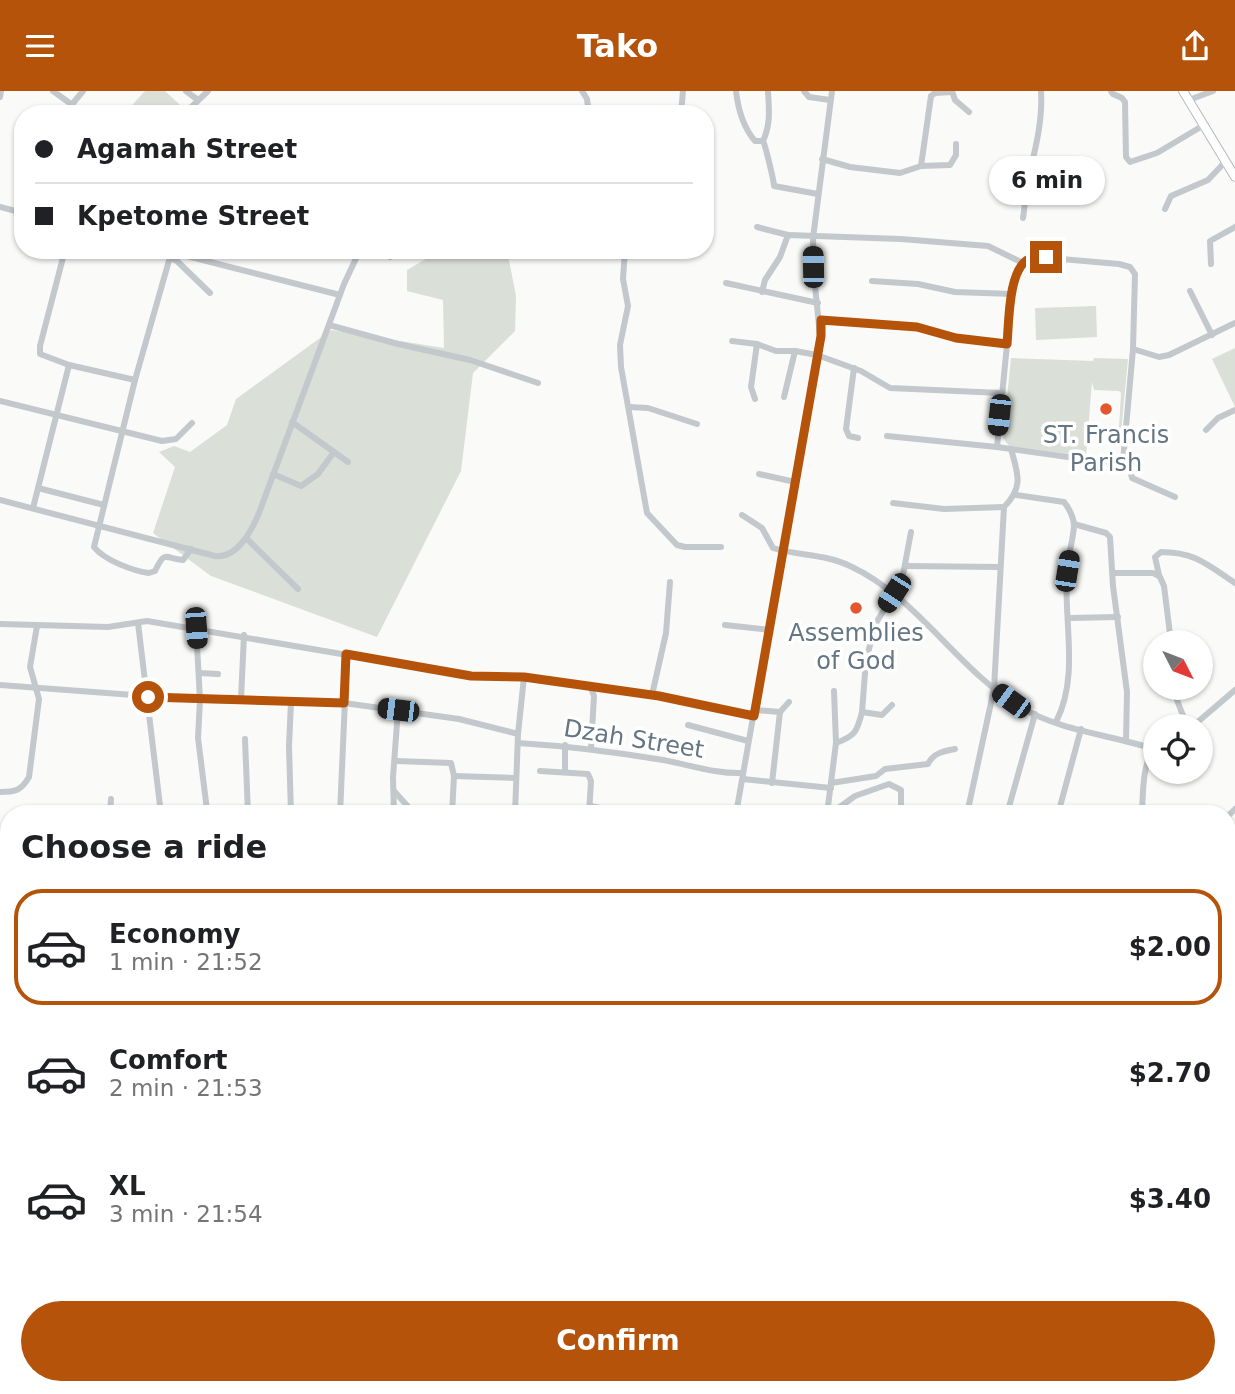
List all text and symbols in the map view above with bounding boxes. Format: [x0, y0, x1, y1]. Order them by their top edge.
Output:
icon: menu [21, 27, 59, 65]
text: Tako [577, 27, 658, 65]
icon: share [1176, 27, 1214, 65]
text: Agamah Street [77, 134, 297, 164]
callout: 6 min [988, 155, 1104, 205]
text: 6 min [1011, 167, 1083, 193]
text: Kpetome Street [77, 201, 309, 231]
route end [1030, 241, 1062, 273]
car [803, 246, 824, 288]
car [987, 393, 1012, 437]
marker: ST. Francis Parish [1098, 401, 1114, 417]
place label: ST. Francis Parish [1043, 421, 1169, 477]
car [1054, 549, 1081, 593]
car [874, 570, 915, 616]
marker: Assemblies of God [848, 600, 864, 616]
car [185, 606, 208, 650]
place label: Assemblies of God [788, 619, 924, 675]
north arrow [1143, 630, 1213, 700]
map controls [1143, 630, 1213, 784]
car [988, 680, 1035, 722]
route start [132, 681, 164, 713]
car [376, 697, 421, 723]
street label: Dzah Street [562, 714, 706, 764]
button: locate [1143, 714, 1213, 784]
text: Choose a ride [21, 828, 267, 866]
icon: car [25, 916, 88, 979]
text: Economy [109, 919, 240, 949]
text: $2.00 [1129, 932, 1211, 962]
text: 1 min · 21:52 [109, 949, 263, 975]
icon: car [25, 1042, 88, 1105]
text: Comfort [109, 1045, 227, 1075]
text: $2.70 [1129, 1058, 1211, 1088]
text: 2 min · 21:53 [109, 1075, 263, 1101]
icon: car [25, 1168, 88, 1231]
text: XL [109, 1171, 146, 1201]
text: $3.40 [1129, 1184, 1211, 1214]
text: 3 min · 21:54 [109, 1201, 263, 1227]
button: Confirm [21, 1301, 1215, 1381]

